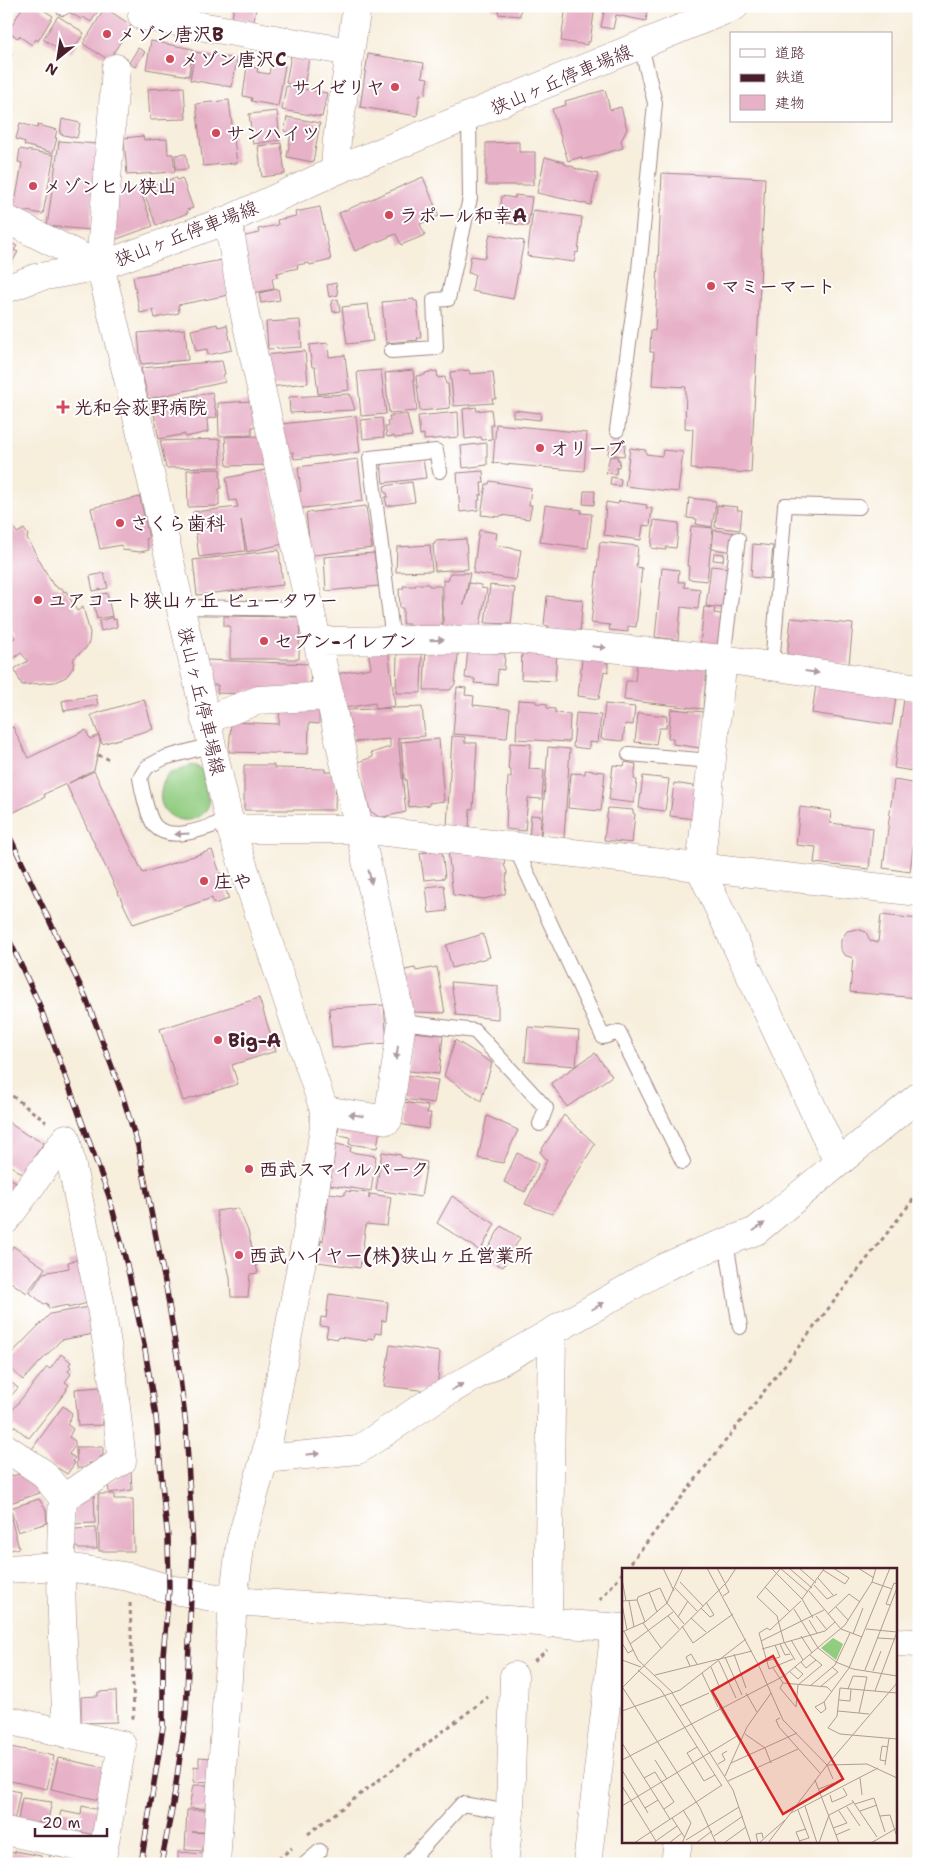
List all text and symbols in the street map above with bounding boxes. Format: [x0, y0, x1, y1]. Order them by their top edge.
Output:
place label: メゾン唐沢B [117, 22, 224, 47]
marker: メゾン唐沢B [101, 28, 113, 40]
north arrow [32, 32, 82, 82]
legend [730, 32, 892, 122]
street label: 狭山ヶ丘停車場線 [486, 38, 636, 121]
text: 道路 [775, 43, 805, 63]
place label: メゾン唐沢C [180, 47, 287, 72]
marker: メゾン唐沢C [164, 53, 176, 65]
text: N [42, 59, 61, 80]
text: 鉄道 [775, 67, 805, 87]
place label: サイゼリヤ [291, 75, 385, 100]
marker: サイゼリヤ [389, 81, 401, 93]
text: 建物 [775, 93, 805, 113]
place label: サンハイツ [226, 121, 320, 146]
marker: サンハイツ [210, 127, 222, 139]
place label: メゾンヒル狭山 [43, 174, 176, 199]
marker: メゾンヒル狭山 [27, 180, 39, 192]
street label: 狭山ヶ丘停車場線 [111, 195, 262, 272]
place label: ラポール和幸A [399, 203, 527, 228]
marker: ラポール和幸A [383, 209, 395, 221]
place label: マミーマート [721, 274, 836, 299]
marker: マミーマート [705, 280, 717, 292]
place label: 光和会荻野病院 [74, 395, 207, 420]
marker: 光和会荻野病院 [56, 400, 70, 414]
place label: オリーブ [550, 436, 625, 461]
marker: オリーブ [534, 442, 546, 454]
place label: さくら歯科 [130, 511, 226, 536]
marker: さくら歯科 [114, 517, 126, 529]
place label: ユアコート狭山ヶ丘 ビュータワー [48, 588, 338, 613]
marker: ユアコート狭山ヶ丘 ビュータワー [32, 594, 44, 606]
street label: 狭山ヶ丘停車場線 [172, 624, 231, 778]
place label: セブン-イレブン [274, 629, 417, 654]
marker: セブン-イレブン [258, 635, 270, 647]
one-way arrow [429, 636, 445, 644]
one-way arrow [591, 643, 607, 651]
one-way arrow [804, 668, 820, 676]
one-way arrow [174, 830, 190, 838]
place label: 庄や [214, 869, 252, 894]
one-way arrow [367, 869, 375, 885]
marker: 庄や [198, 875, 210, 887]
place label: Big-A [228, 1028, 281, 1053]
marker: Big-A [212, 1034, 224, 1046]
one-way arrow [393, 1046, 401, 1062]
one-way arrow [348, 1110, 364, 1118]
place label: 西武スマイルパーク [259, 1157, 429, 1182]
marker: 西武スマイルパーク [243, 1163, 255, 1175]
one-way arrow [752, 1222, 766, 1232]
place label: 西武ハイヤー(株)狭山ヶ丘営業所 [249, 1243, 533, 1268]
marker: 西武ハイヤー(株)狭山ヶ丘営業所 [233, 1249, 245, 1261]
one-way arrow [591, 1302, 604, 1311]
one-way arrow [449, 1383, 464, 1391]
one-way arrow [305, 1450, 321, 1458]
inset map [622, 1568, 898, 1842]
scale bar [35, 1805, 108, 1837]
text: 20 m [42, 1813, 81, 1833]

